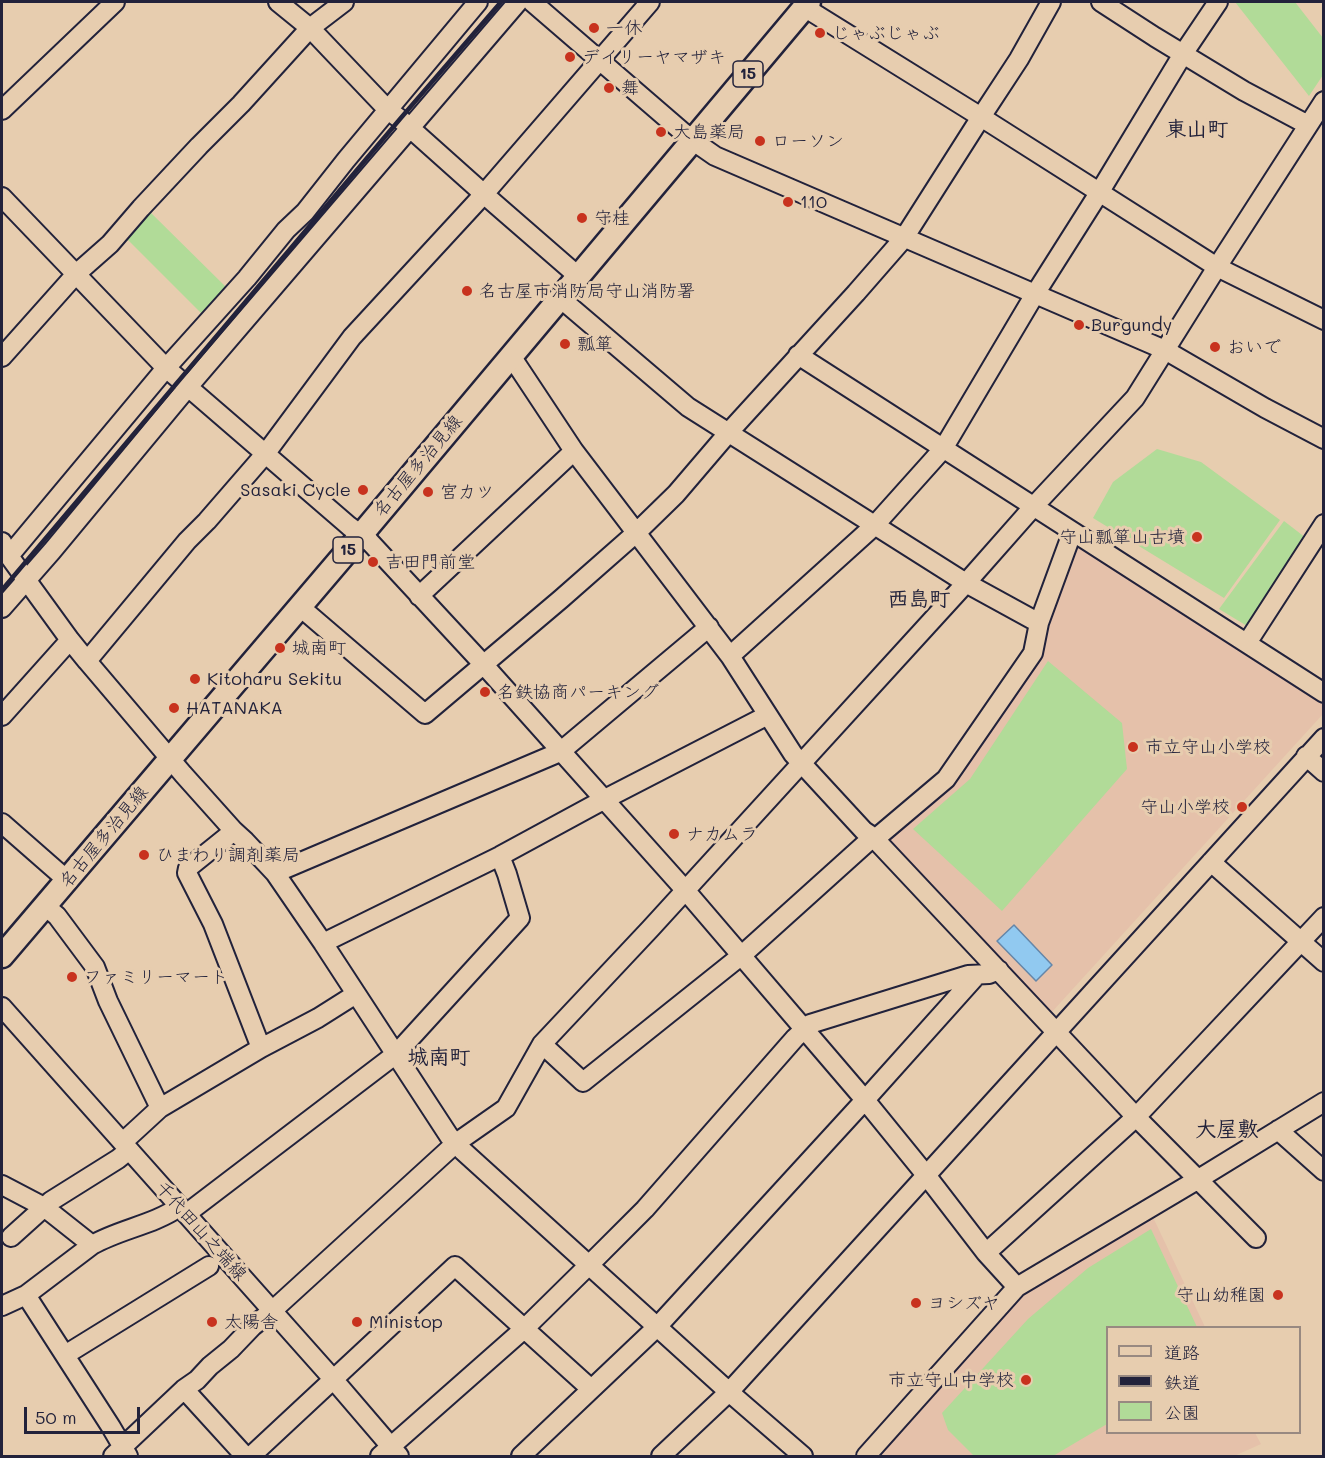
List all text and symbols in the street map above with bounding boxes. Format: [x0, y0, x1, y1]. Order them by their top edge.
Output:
place label: 一休 [606, 17, 642, 39]
marker: 一休 [587, 21, 601, 35]
place label: じゃぶじゃぶ [832, 22, 940, 44]
marker: じゃぶじゃぶ [813, 26, 827, 40]
place label: デイリーヤマザキ [582, 46, 726, 68]
marker: デイリーヤマザキ [563, 50, 577, 64]
road number: 15 [733, 61, 763, 87]
place label: 舞 [621, 77, 639, 99]
marker: 舞 [602, 81, 616, 95]
district label: 東山町 [1166, 117, 1228, 143]
place label: 大島薬局 [673, 121, 745, 143]
marker: 大島薬局 [654, 125, 668, 139]
place label: ローソン [772, 130, 844, 152]
marker: ローソン [753, 134, 767, 148]
place label: 110 [800, 191, 827, 213]
marker: 110 [781, 195, 795, 209]
place label: 守桂 [594, 207, 630, 229]
marker: 守桂 [575, 211, 589, 225]
place label: 名古屋市消防局守山消防署 [479, 280, 695, 302]
marker: 名古屋市消防局守山消防署 [460, 284, 474, 298]
place label: Burgundy [1091, 314, 1172, 336]
marker: Burgundy [1072, 318, 1086, 332]
place label: 瓢箪 [577, 333, 613, 355]
place label: おいで [1227, 336, 1281, 358]
marker: 瓢箪 [558, 337, 572, 351]
marker: おいで [1208, 340, 1222, 354]
street label: 名古屋多治見線 [369, 411, 467, 521]
place label: Sasaki Cycle [240, 479, 351, 501]
place label: 宮カツ [440, 481, 494, 503]
marker: Sasaki Cycle [356, 483, 370, 497]
marker: 宮カツ [421, 485, 435, 499]
place label: 守山瓢箪山古墳 [1059, 526, 1185, 548]
marker: 守山瓢箪山古墳 [1190, 530, 1204, 544]
road number: 15 [333, 537, 363, 563]
place label: 吉田門前堂 [385, 551, 475, 573]
marker: 吉田門前堂 [366, 555, 380, 569]
district label: 西島町 [888, 587, 950, 613]
place label: 城南町 [292, 637, 346, 659]
marker: 城南町 [273, 641, 287, 655]
place label: Kitoharu Sekitu [207, 668, 342, 690]
marker: Kitoharu Sekitu [188, 672, 202, 686]
place label: 名鉄協商パーキング [497, 681, 659, 703]
marker: 名鉄協商パーキング [478, 685, 492, 699]
place label: HATANAKA [186, 697, 283, 719]
marker: HATANAKA [167, 701, 181, 715]
place label: 市立守山小学校 [1145, 736, 1271, 758]
marker: 市立守山小学校 [1126, 740, 1140, 754]
street label: 名古屋多治見線 [55, 782, 153, 892]
place label: 守山小学校 [1140, 796, 1230, 818]
marker: 守山小学校 [1235, 800, 1249, 814]
place label: ナカムラ [686, 823, 758, 845]
marker: ナカムラ [667, 827, 681, 841]
place label: ひまわり調剤薬局 [156, 844, 300, 866]
marker: ひまわり調剤薬局 [137, 848, 151, 862]
place label: ファミリーマート [84, 966, 228, 988]
marker: ファミリーマート [65, 970, 79, 984]
district label: 城南町 [408, 1045, 470, 1071]
district label: 大屋敷 [1196, 1117, 1258, 1143]
street label: 千代田山之端線 [151, 1177, 251, 1285]
place label: 守山幼稚園 [1176, 1284, 1266, 1306]
marker: 守山幼稚園 [1271, 1288, 1285, 1302]
place label: ヨシズヤ [928, 1292, 1000, 1314]
marker: ヨシズヤ [909, 1296, 923, 1310]
place label: 太陽舎 [224, 1311, 278, 1333]
place label: Ministop [369, 1311, 443, 1333]
marker: 太陽舎 [205, 1315, 219, 1329]
marker: Ministop [350, 1315, 364, 1329]
legend [1106, 1326, 1301, 1434]
text: 道路 [1164, 1340, 1200, 1364]
place label: 市立守山中学校 [888, 1369, 1014, 1391]
text: 鉄道 [1164, 1370, 1200, 1394]
marker: 市立守山中学校 [1019, 1373, 1033, 1387]
scale bar [27, 1395, 142, 1433]
text: 公園 [1164, 1400, 1200, 1424]
text: 50 m [35, 1405, 77, 1429]

